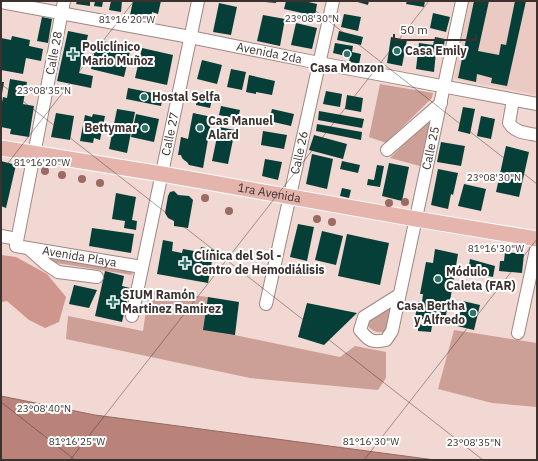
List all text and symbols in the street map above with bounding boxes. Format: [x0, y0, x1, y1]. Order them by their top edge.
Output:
text: 23°08'30"N [285, 12, 339, 25]
text: 81°16'20"W [99, 13, 155, 26]
scale bar [394, 16, 476, 42]
text: 50 m [400, 22, 428, 37]
street label: Calle 28 [42, 30, 65, 76]
place label: Policlínico Mario Muñoz [82, 39, 154, 68]
street label: Avenida 2da [235, 39, 304, 67]
place label: Casa Emily [405, 43, 467, 58]
marker: Casa Emily [392, 46, 402, 56]
marker: Policlínico Mario Muñoz [67, 48, 79, 60]
marker: Casa Monzon [342, 49, 352, 59]
place label: Casa Monzon [310, 60, 384, 75]
text: 23°08'35"N [17, 84, 71, 97]
place label: Hostal Selfa [152, 89, 221, 104]
marker: Hostal Selfa [139, 92, 149, 102]
street label: Calle 27 [158, 111, 182, 157]
place label: Cas Manuel Alard [208, 113, 273, 142]
place label: Bettymar [84, 120, 137, 135]
marker: Bettymar [140, 123, 150, 133]
marker: Cas Manuel Alard [195, 123, 205, 133]
street label: Calle 25 [418, 125, 442, 171]
street label: Calle 26 [287, 129, 311, 176]
text: 81°16'20"W [14, 156, 70, 169]
text: 23°08'30"N [467, 171, 521, 184]
street label: 1ra Avenida [237, 180, 303, 206]
text: 81°16'30"W [468, 242, 524, 255]
street label: Avenida Playa [41, 243, 118, 270]
place label: Clínica del Sol - Centro de Hemodiálisis [194, 248, 325, 277]
marker: Clínica del Sol - Centro de Hemodiálisis [179, 257, 191, 269]
place label: Módulo Caleta (FAR) [446, 264, 516, 293]
marker: Módulo Caleta (FAR) [433, 274, 443, 284]
place label: SIUM Ramón Martinez Ramirez [122, 287, 221, 316]
marker: SIUM Ramón Martinez Ramirez [107, 296, 119, 308]
place label: Casa Bertha y Alfredo [396, 298, 465, 327]
marker: Casa Bertha y Alfredo [468, 308, 478, 318]
text: 23°08'40"N [17, 402, 71, 415]
text: 81°16'25"W [49, 435, 105, 448]
text: 81°16'30"W [343, 435, 399, 448]
text: 23°08'35"N [447, 436, 501, 449]

